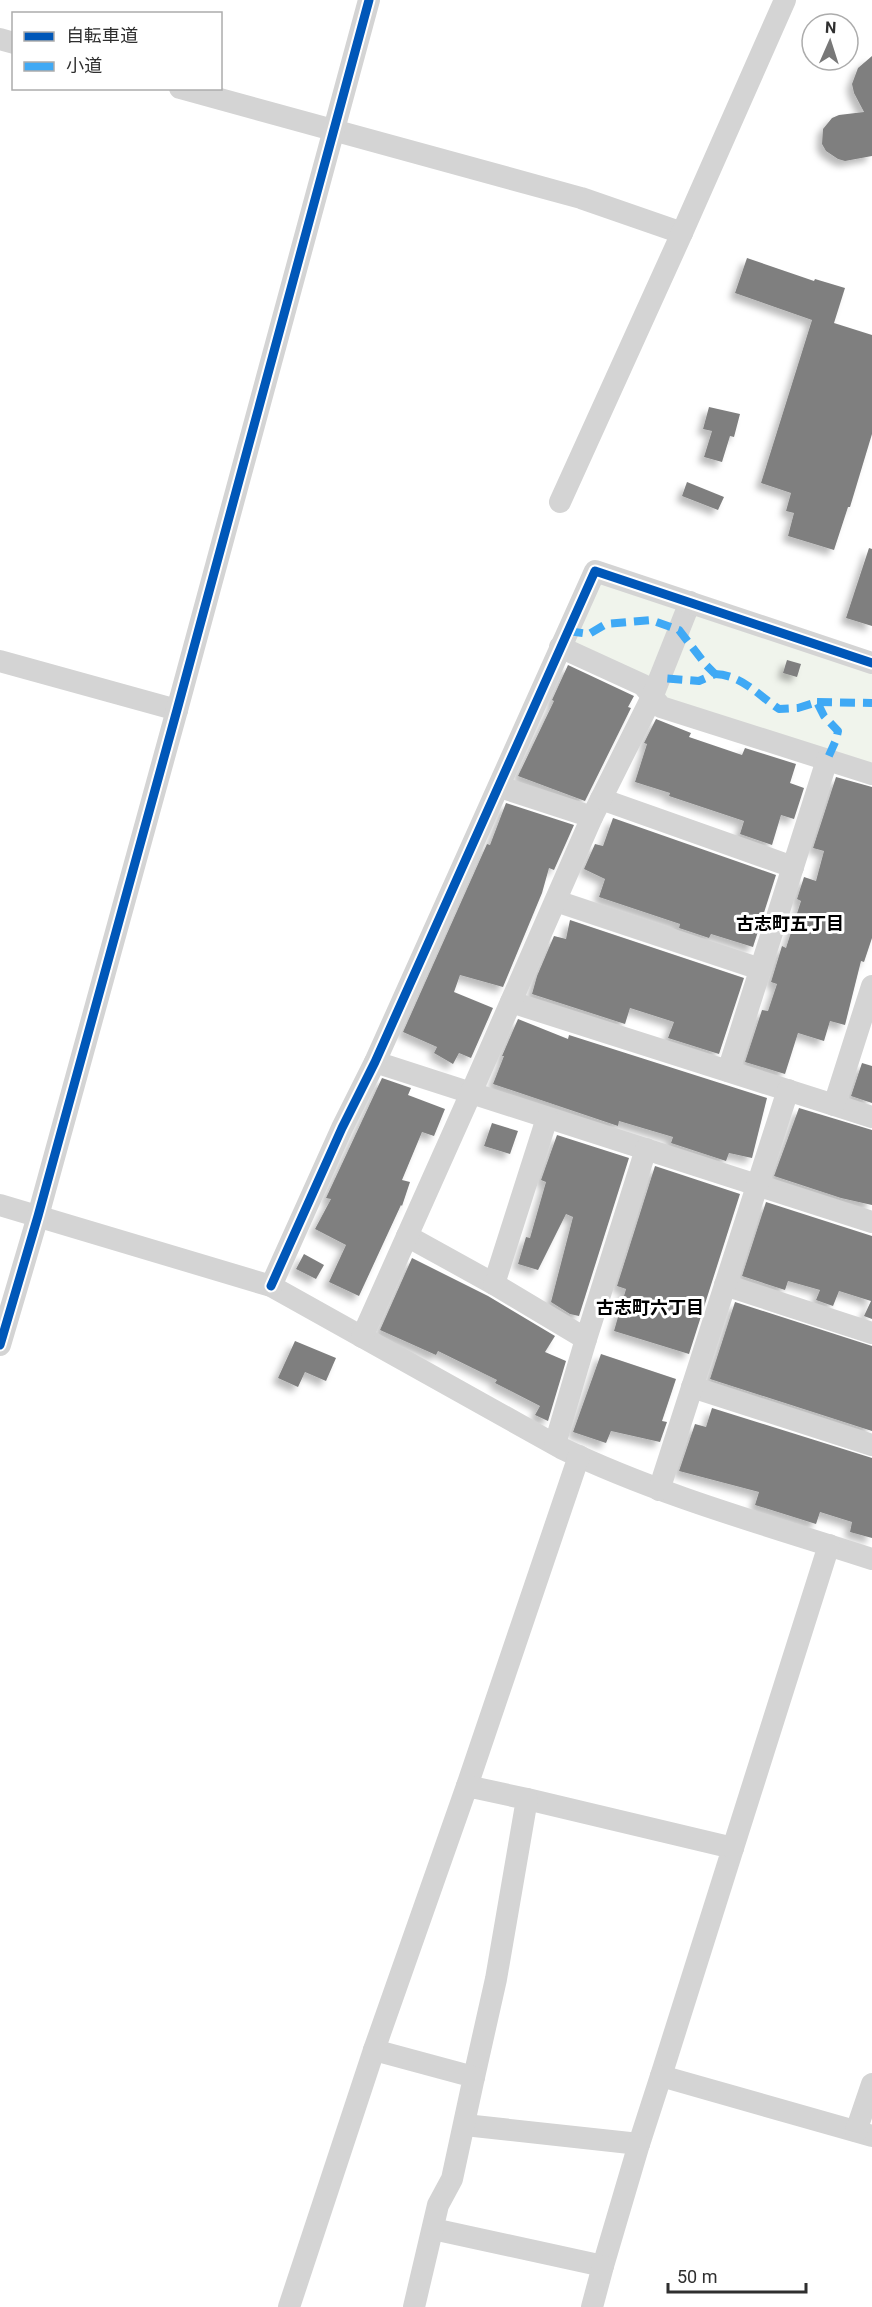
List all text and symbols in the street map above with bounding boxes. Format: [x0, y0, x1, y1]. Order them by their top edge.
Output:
legend [12, 12, 222, 90]
north arrow [800, 12, 860, 72]
text: N [825, 18, 837, 37]
text: 自転車道 [66, 25, 138, 46]
text: 小道 [66, 55, 102, 76]
district label: 古志町五丁目 [736, 913, 844, 934]
district label: 古志町六丁目 [596, 1297, 704, 1318]
scale bar [668, 2256, 806, 2294]
text: 50 m [677, 2266, 717, 2287]

